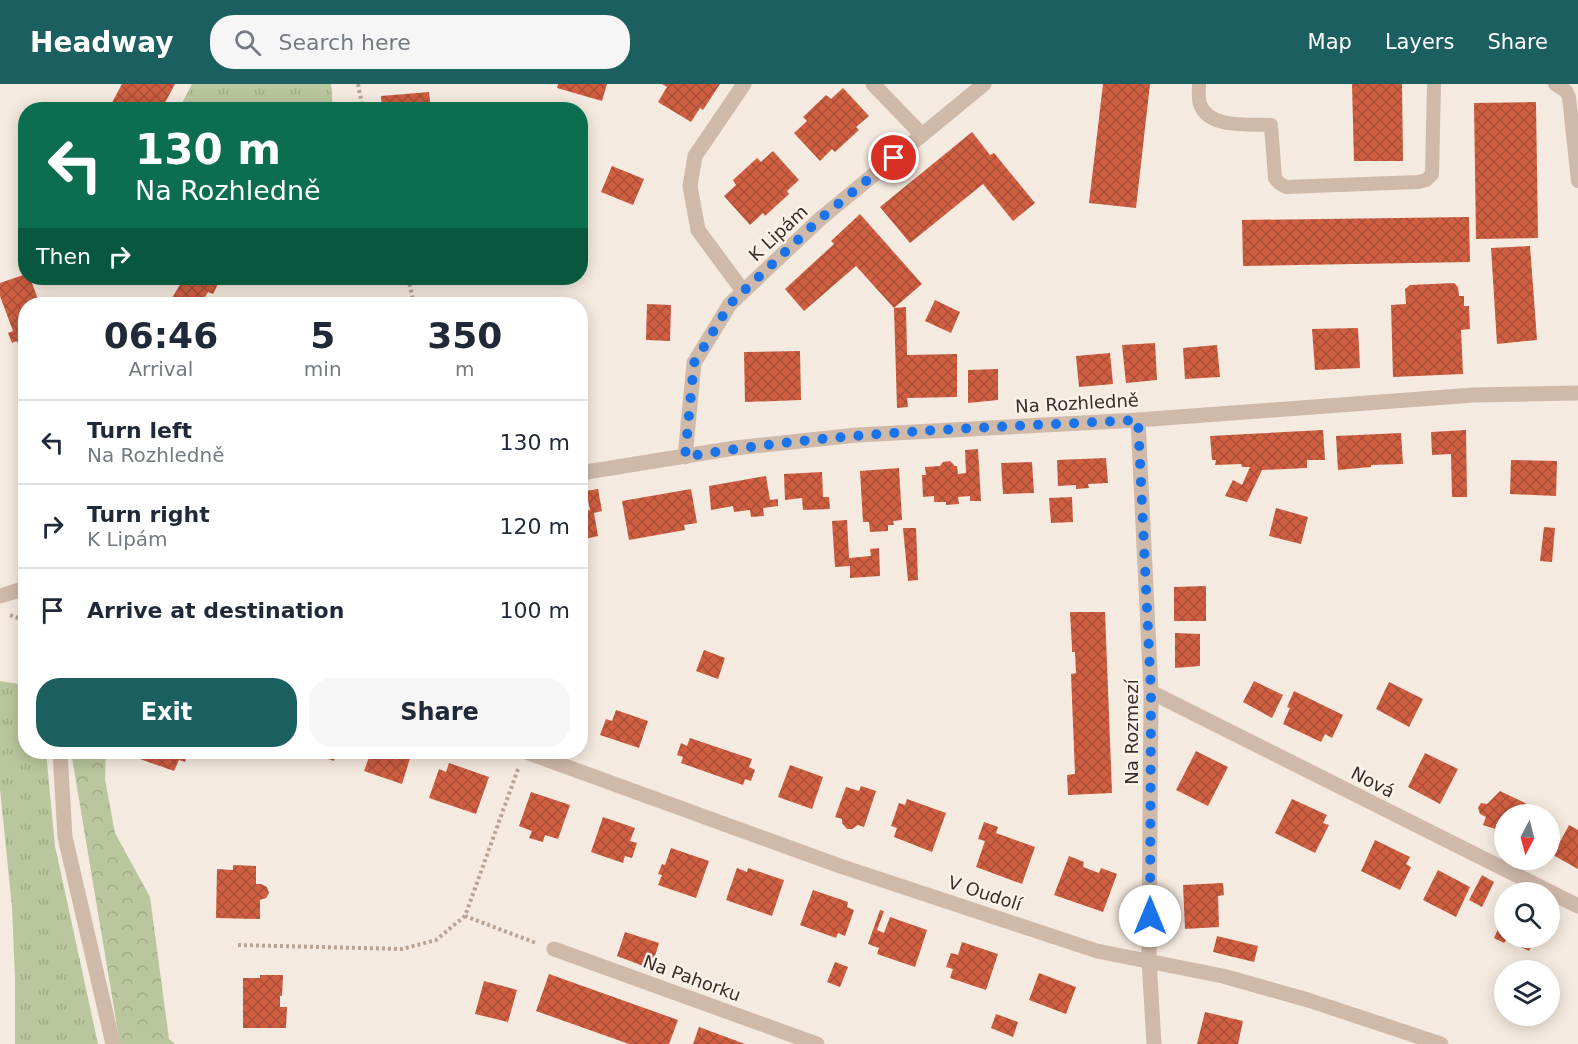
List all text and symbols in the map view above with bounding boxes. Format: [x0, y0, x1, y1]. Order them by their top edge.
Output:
search box [210, 15, 630, 69]
text: Headway [30, 26, 174, 59]
icon: search [231, 26, 264, 59]
text: Search here [279, 30, 411, 55]
text: Map [1308, 30, 1352, 54]
text: Layers [1385, 30, 1454, 54]
text: Share [1487, 30, 1548, 54]
text: 130 m [135, 125, 281, 174]
icon: left [36, 126, 114, 204]
pin [868, 132, 919, 183]
icon: arrive [877, 141, 910, 174]
text: Na Rozhledně [135, 175, 321, 206]
street label: K Lipám [744, 201, 812, 265]
icon: right [103, 240, 136, 273]
text: Then [36, 244, 91, 269]
text: 06:46 [104, 315, 218, 356]
text: 5 [310, 315, 335, 356]
text: 350 [427, 315, 502, 356]
text: Arrival [128, 357, 193, 381]
text: min [304, 357, 342, 381]
text: m [455, 357, 475, 381]
street label: Na Rozhledně [1015, 389, 1139, 417]
text: Turn left [87, 418, 192, 443]
icon: left [36, 426, 69, 459]
text: 130 m [500, 430, 570, 455]
text: Na Rozhledně [87, 443, 225, 467]
text: Turn right [87, 502, 210, 527]
icon: right [36, 510, 69, 543]
text: 120 m [500, 514, 570, 539]
text: K Lipám [87, 527, 168, 551]
icon: arrive [36, 594, 69, 627]
text: Arrive at destination [87, 598, 344, 623]
text: 100 m [500, 598, 570, 623]
button: Exit [36, 678, 297, 747]
button: Share [309, 678, 570, 747]
street label: Na Rozmezí [1121, 678, 1142, 785]
street label: Nová [1348, 762, 1398, 802]
north arrow [1494, 804, 1560, 870]
map controls [1494, 804, 1560, 1026]
street label: V Oudolí [946, 871, 1025, 915]
button: search [1494, 882, 1560, 948]
position arrow [1118, 884, 1182, 948]
street label: Na Pahorku [640, 951, 744, 1005]
button: layers [1494, 960, 1560, 1026]

